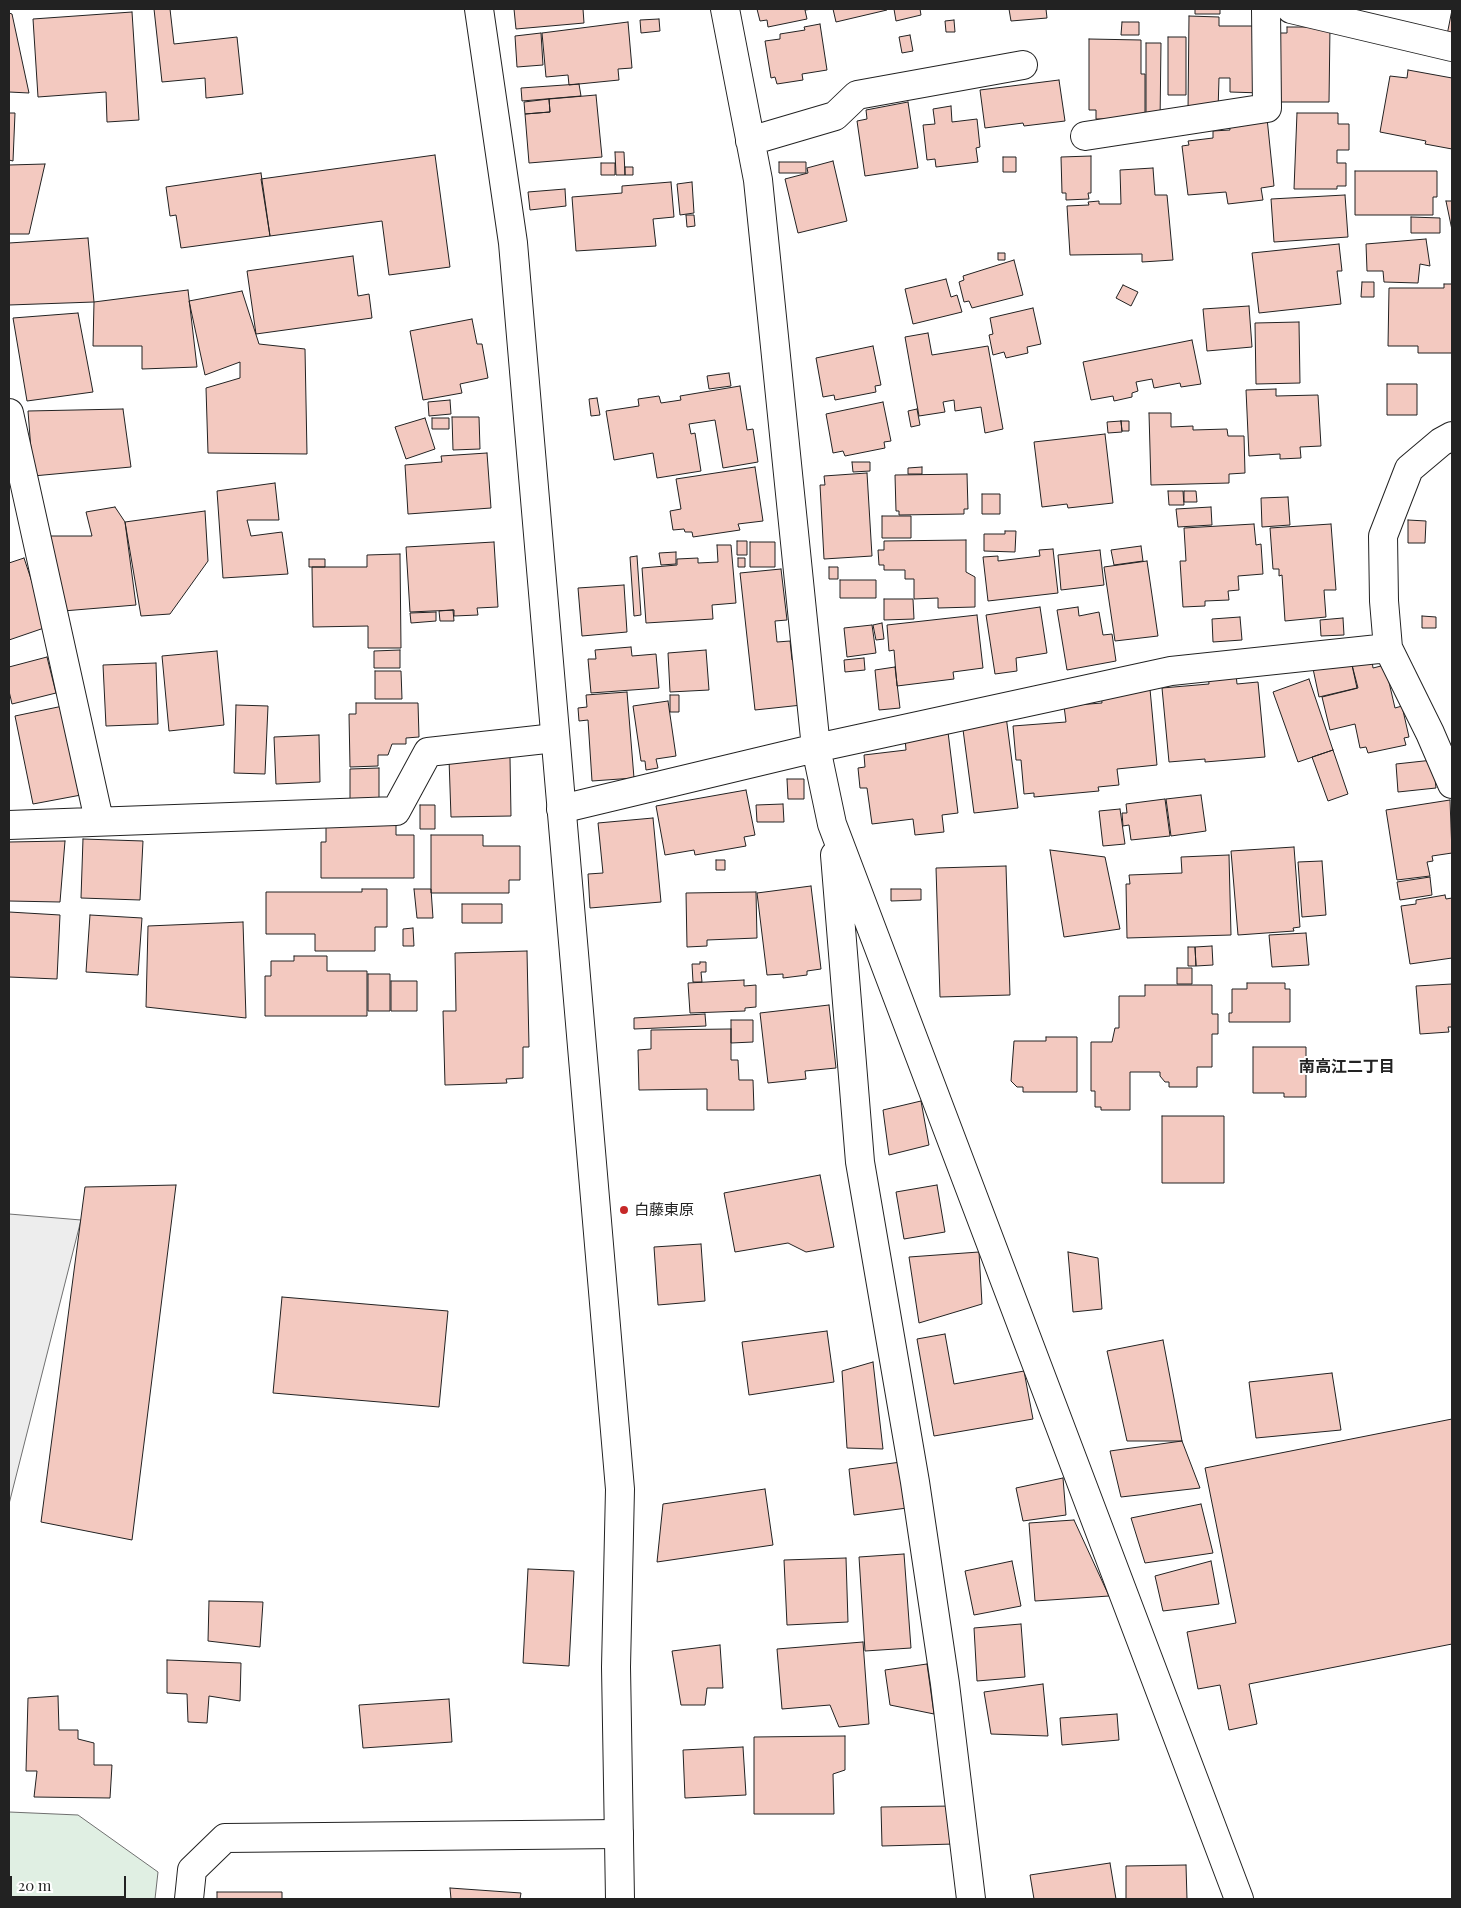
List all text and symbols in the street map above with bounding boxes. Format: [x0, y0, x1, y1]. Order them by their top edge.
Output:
district label: 南高江二丁目 [1299, 1057, 1395, 1077]
place label: 白藤東原 [634, 1201, 694, 1219]
marker: 白藤東原 [618, 1204, 630, 1216]
scale bar [12, 1866, 129, 1898]
text: 20 m [18, 1875, 51, 1895]

